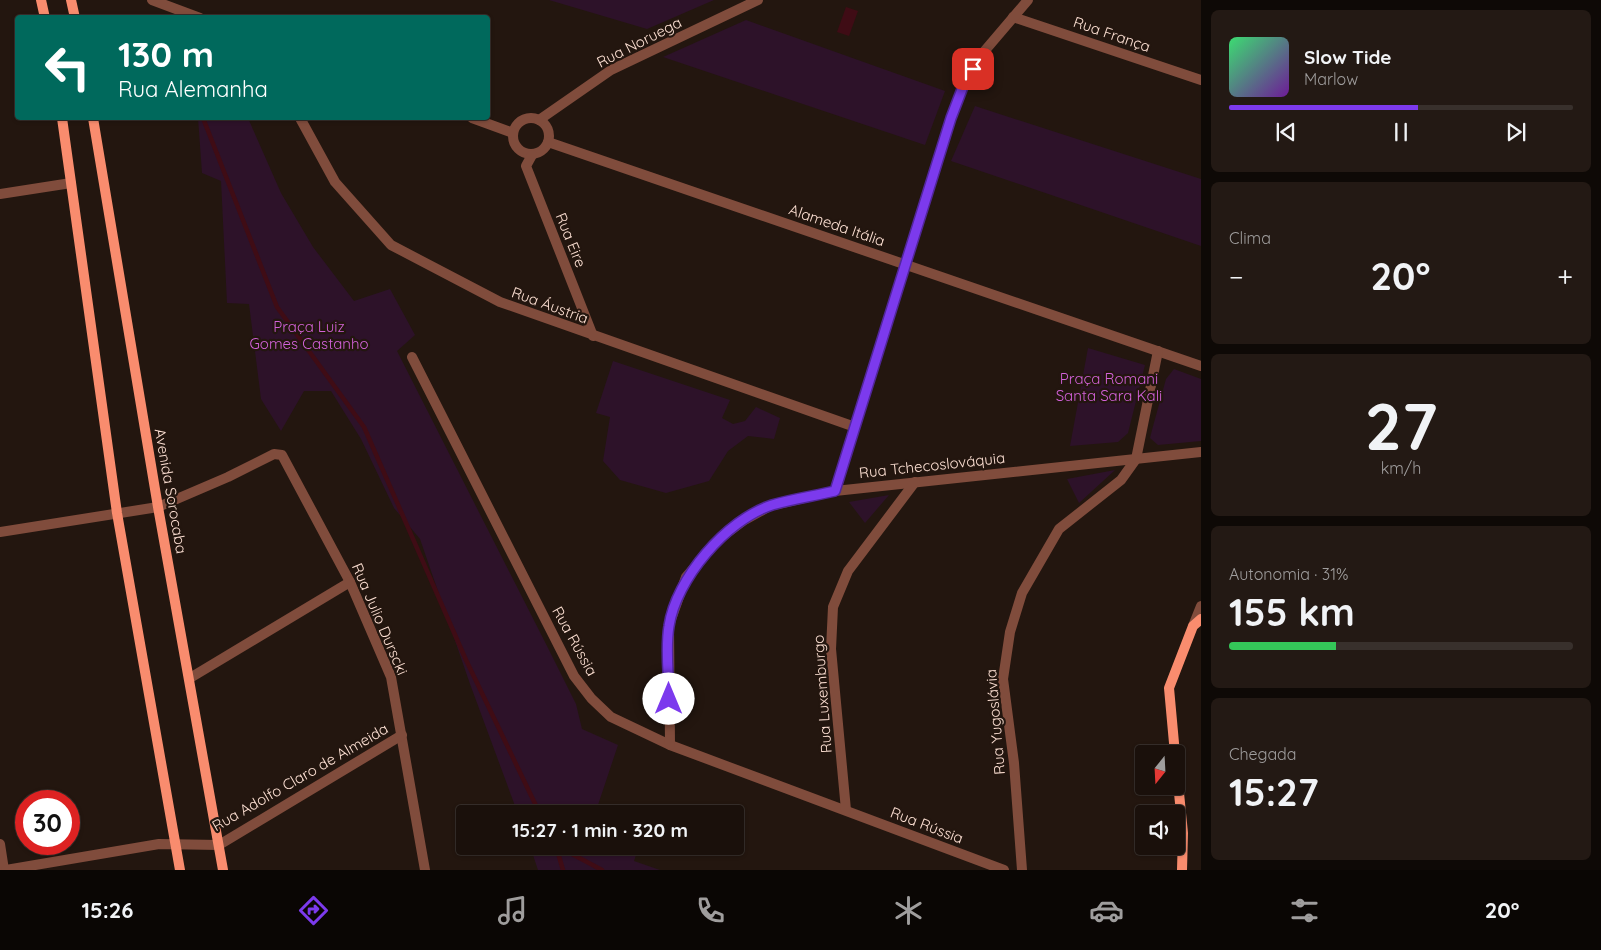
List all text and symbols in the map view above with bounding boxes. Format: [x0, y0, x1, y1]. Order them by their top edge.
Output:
street label: Rua Noruega [593, 12, 685, 72]
street label: Rua França [1071, 12, 1153, 56]
text: 130 m [118, 32, 214, 76]
icon: left [35, 35, 100, 100]
text: Slow Tide [1304, 45, 1392, 69]
pin [952, 48, 994, 90]
icon: arrive [959, 55, 987, 83]
text: Marlow [1304, 69, 1358, 89]
text: Rua Alemanha [118, 75, 268, 103]
icon: previous [1272, 118, 1300, 146]
icon: pause [1387, 118, 1415, 146]
icon: next [1502, 118, 1530, 146]
street label: Alameda Itália [786, 200, 888, 250]
street label: Rua Eire [551, 210, 591, 270]
text: Clima [1229, 228, 1271, 248]
text: 20° [1370, 252, 1430, 300]
text: − [1229, 259, 1244, 294]
text: + [1557, 259, 1573, 294]
street label: Rua Áustria [509, 282, 591, 328]
park label: Praça Luiz Gomes Castanho [249, 317, 369, 353]
park label: Praça Romani Santa Sara Kali [1056, 369, 1162, 405]
text: 27 [1365, 385, 1437, 466]
street label: Avenida Sorocaba [151, 427, 191, 555]
street label: Rua Tchecoslováquia [858, 448, 1006, 482]
text: km/h [1381, 458, 1421, 478]
street label: Rua Julio Durscki [348, 560, 412, 678]
text: Autonomia · 31% [1229, 564, 1349, 584]
text: 155 km [1229, 588, 1355, 636]
street label: Rua Rússia [548, 603, 602, 679]
street label: Rua Luxemburgo [808, 634, 836, 754]
street label: Rua Yugoslávia [981, 668, 1009, 776]
position arrow [642, 672, 694, 724]
street label: Rua Adolfo Claro de Almeida [209, 719, 391, 835]
text: Chegada [1229, 744, 1297, 764]
north arrow [1135, 745, 1185, 795]
map controls [1135, 745, 1185, 855]
text: 15:27 [1229, 768, 1319, 816]
speed limit sign: 30 [15, 790, 80, 855]
street label: Rua Rússia [888, 802, 966, 848]
button: sound [1135, 805, 1185, 855]
text: 15:27 · 1 min · 320 m [512, 818, 688, 842]
icon: directions [296, 893, 331, 928]
icon: music [495, 893, 530, 928]
icon: phone [693, 893, 728, 928]
icon: climate [891, 893, 926, 928]
icon: car [1089, 893, 1124, 928]
icon: filters [1287, 893, 1322, 928]
text: 15:26 [82, 896, 133, 924]
text: 20° [1485, 896, 1519, 924]

